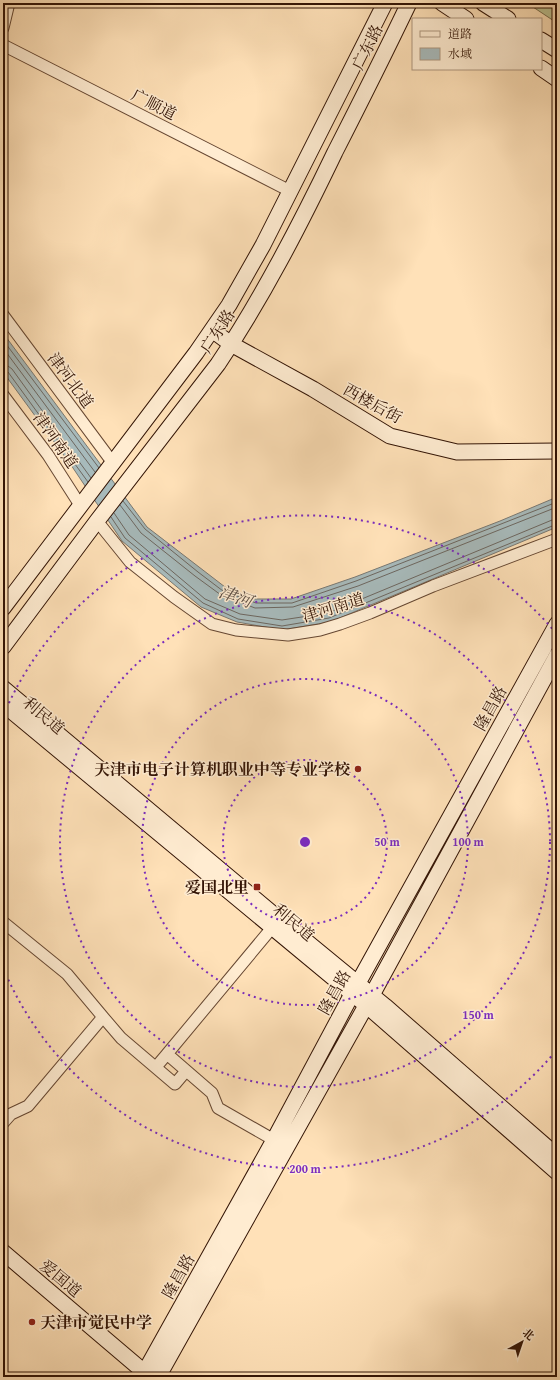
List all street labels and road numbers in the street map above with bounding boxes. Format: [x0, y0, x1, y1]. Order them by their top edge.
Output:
street label: 广东路 [346, 20, 388, 74]
street label: 广顺道 [127, 82, 181, 126]
street label: 广东路 [194, 304, 240, 358]
street label: 津河北道 [42, 347, 100, 413]
street label: 西楼后街 [339, 377, 407, 429]
street label: 津河南道 [28, 407, 84, 473]
street label: 津河南道 [299, 586, 367, 628]
street label: 隆昌路 [468, 681, 512, 735]
street label: 利民道 [18, 690, 70, 740]
street label: 利民道 [268, 897, 320, 947]
street label: 隆昌路 [312, 965, 356, 1019]
street label: 隆昌路 [156, 1249, 200, 1303]
street label: 爱国道 [35, 1253, 87, 1303]

